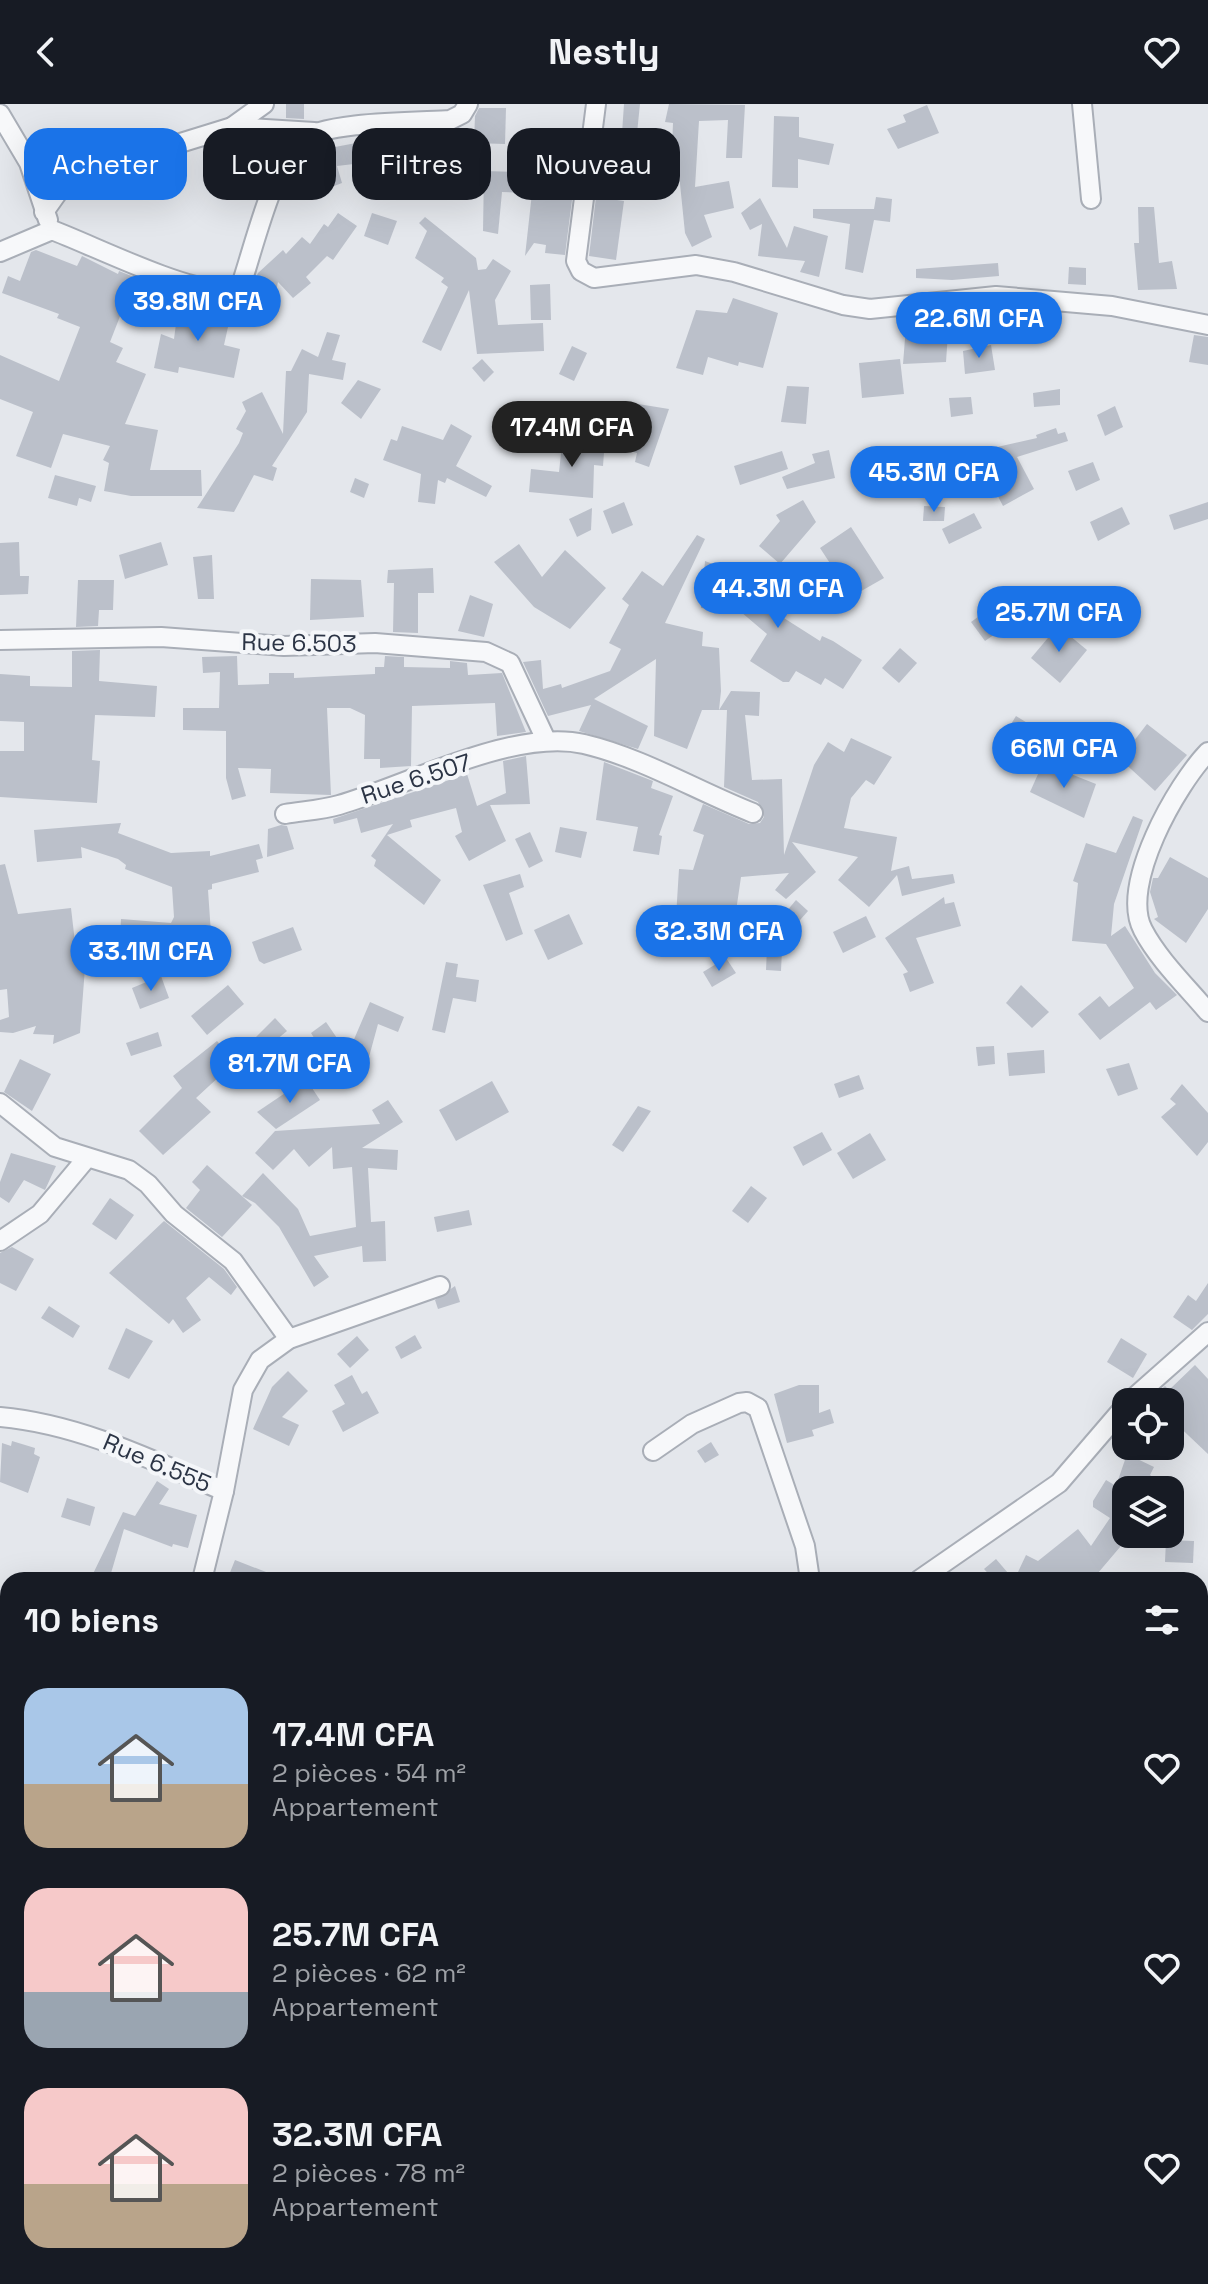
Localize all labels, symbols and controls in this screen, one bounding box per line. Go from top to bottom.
text: Nestly [548,29,660,75]
icon: back [24,30,68,74]
icon: heart [1140,30,1184,74]
chip: Acheter [24,128,187,200]
chip: Louer [203,128,336,200]
chip: Filtres [352,128,491,200]
chip: Nouveau [507,128,680,200]
pin: 39.8M CFA [106,275,290,343]
text: 39.8M CFA [133,284,263,318]
pin: 22.6M CFA [887,292,1071,360]
text: 22.6M CFA [914,301,1044,335]
pin: 17.4M CFA [480,401,664,469]
text: 17.4M CFA [510,410,634,444]
pin: 45.3M CFA [842,446,1026,514]
text: 45.3M CFA [868,455,1000,489]
pin: 44.3M CFA [686,562,870,630]
text: 44.3M CFA [712,571,844,605]
pin: 25.7M CFA [967,586,1151,654]
text: 25.7M CFA [995,595,1123,629]
street label: Rue 6.503 [241,626,357,659]
pin: 66M CFA [990,722,1138,790]
text: 66M CFA [1010,731,1118,765]
street label: Rue 6.507 [357,746,475,811]
pin: 32.3M CFA [627,905,811,973]
text: 32.3M CFA [654,914,784,948]
pin: 33.1M CFA [59,925,243,993]
text: 33.1M CFA [88,934,214,968]
pin: 81.7M CFA [198,1037,382,1105]
text: 81.7M CFA [228,1046,352,1080]
map controls [1112,1388,1184,1548]
button: locate [1112,1388,1184,1460]
street label: Rue 6.555 [99,1426,216,1499]
button: layers [1112,1476,1184,1548]
icon: filters [1140,1598,1184,1642]
text: 10 biens [24,1599,159,1642]
text: 17.4M CFA [272,1713,434,1756]
icon: home [88,1720,184,1816]
icon: heart [1140,1746,1184,1790]
text: 2 pièces · 54 m² [272,1756,466,1790]
text: Appartement [272,1790,439,1824]
text: 25.7M CFA [272,1913,439,1956]
icon: home [88,1920,184,2016]
icon: heart [1140,1946,1184,1990]
text: 2 pièces · 62 m² [272,1956,466,1990]
text: Appartement [272,1990,439,2024]
text: 32.3M CFA [272,2113,442,2156]
icon: home [88,2120,184,2216]
icon: heart [1140,2146,1184,2190]
text: 2 pièces · 78 m² [272,2156,465,2190]
text: Appartement [272,2190,439,2224]

